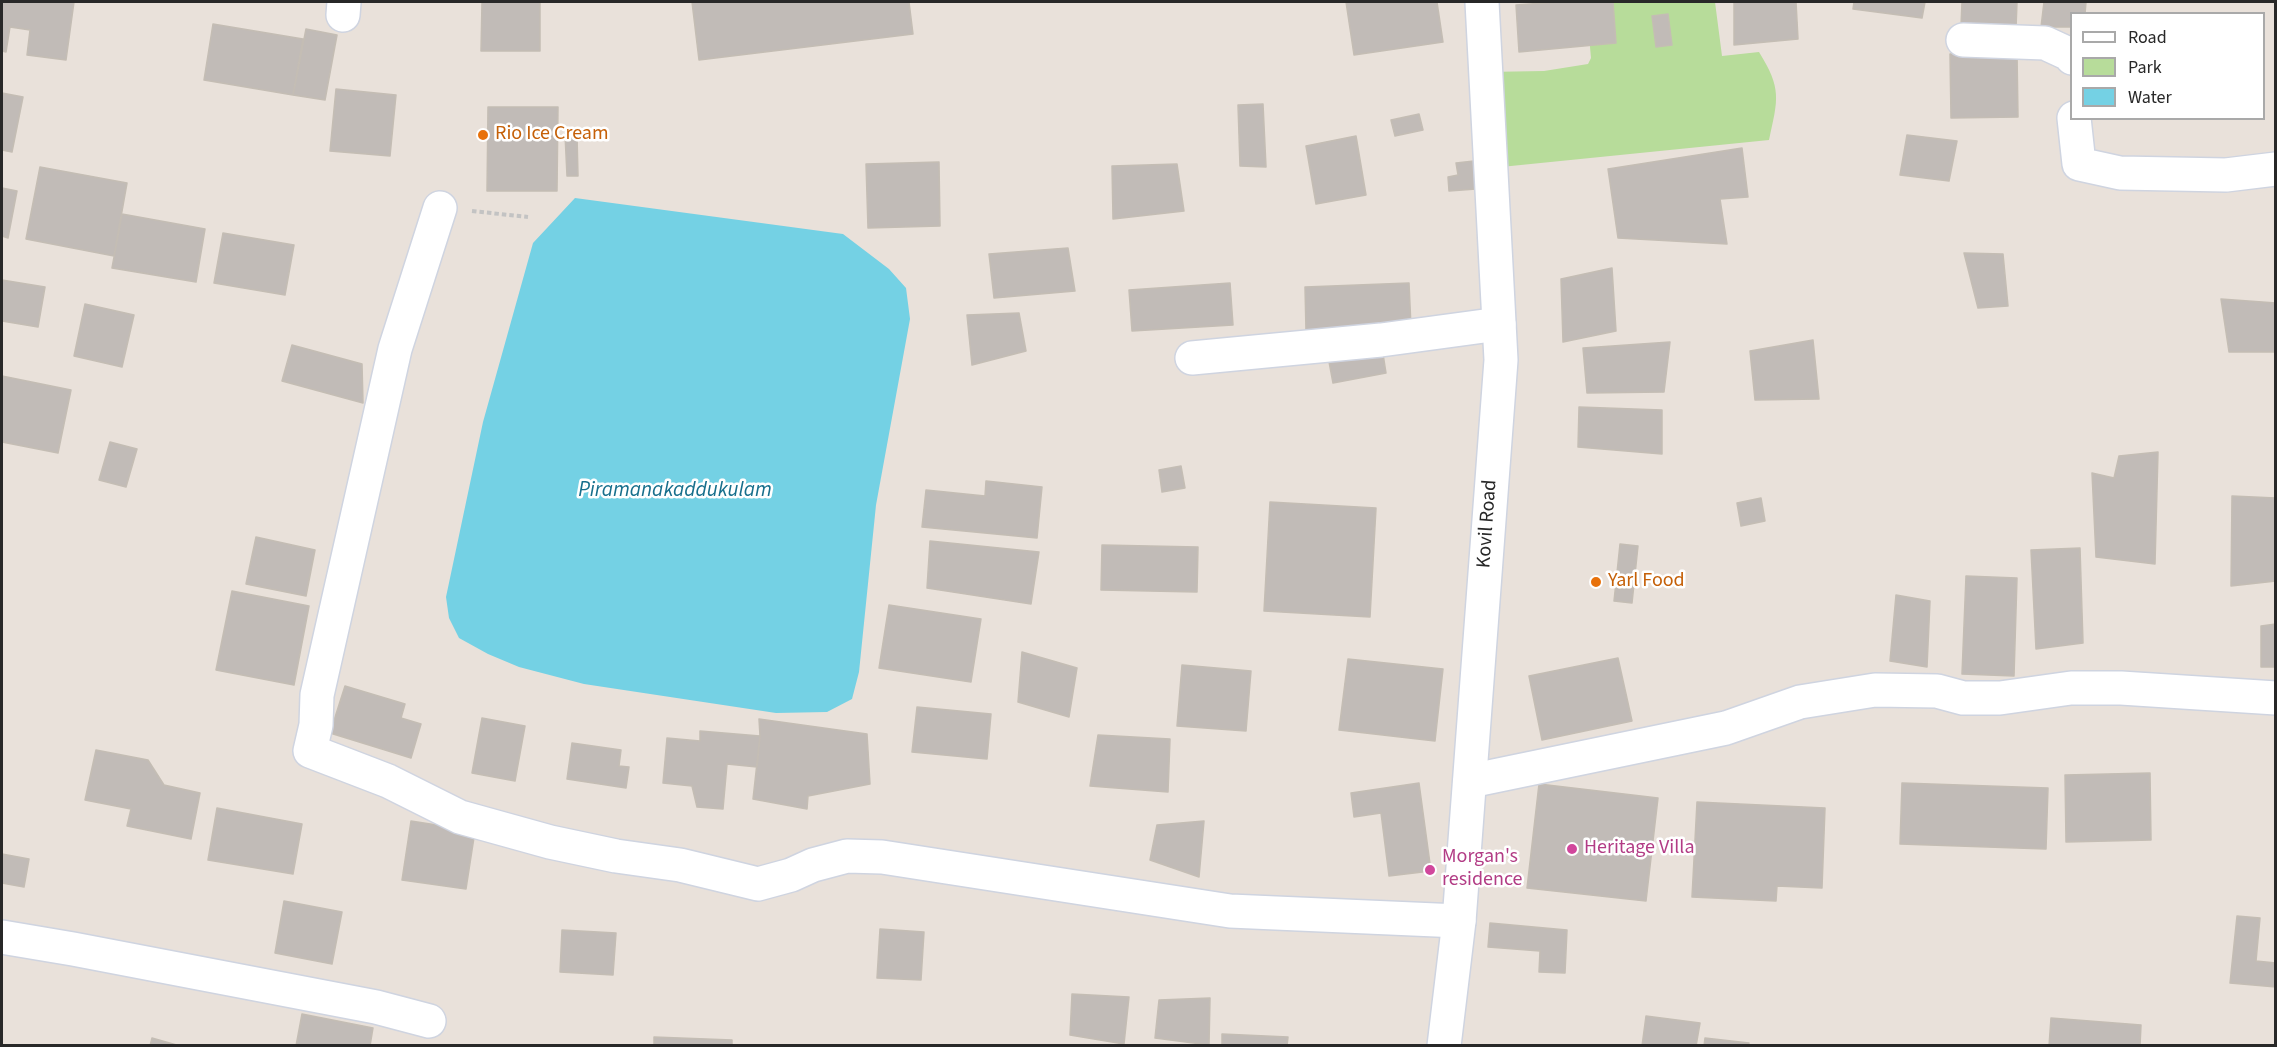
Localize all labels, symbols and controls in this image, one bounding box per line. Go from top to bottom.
legend [2070,12,2265,120]
text: Road [2128,25,2167,50]
text: Park [2128,55,2162,80]
text: Water [2128,85,2172,110]
place label: Rio Ice Cream [495,123,608,147]
marker: Rio Ice Cream [476,128,490,142]
water label: Piramanakaddukulam [578,478,772,504]
street label: Kovil Road [1473,479,1503,569]
place label: Yarl Food [1608,570,1685,594]
marker: Yarl Food [1589,575,1603,589]
place label: Heritage Villa [1584,837,1694,861]
marker: Heritage Villa [1565,842,1579,856]
place label: Morgan's residence [1442,846,1523,893]
marker: Morgan's residence [1423,863,1437,877]

